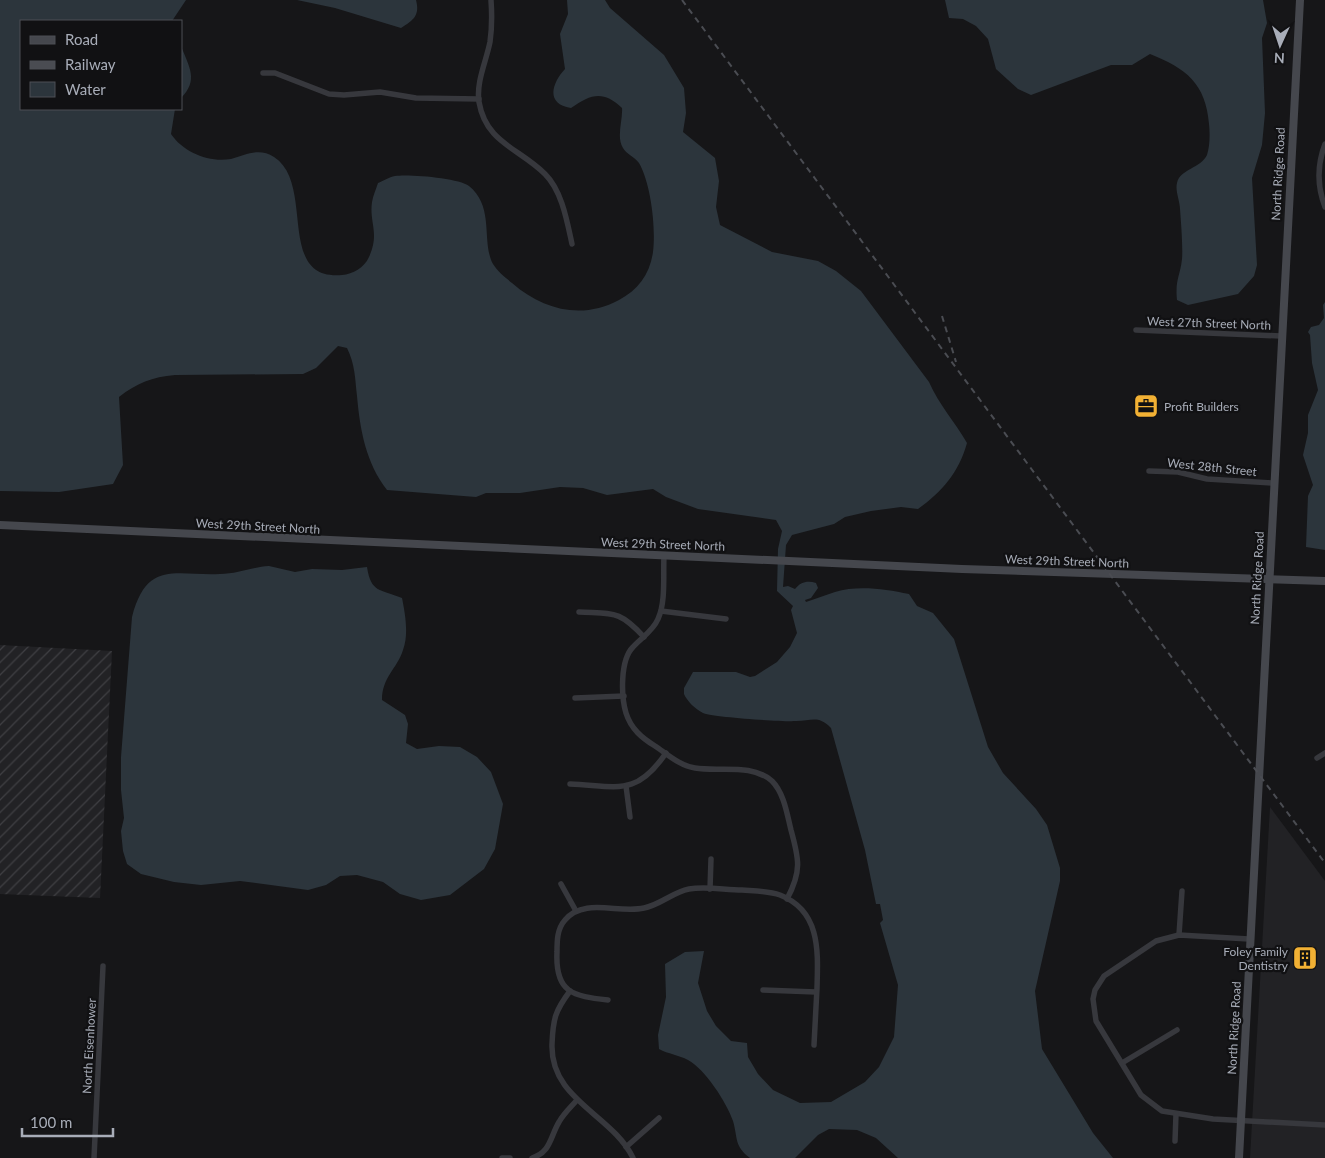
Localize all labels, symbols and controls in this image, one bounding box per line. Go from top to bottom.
legend [20,20,182,110]
north arrow [1255,20,1305,70]
text: Road [65,30,98,48]
text: N [1273,50,1285,67]
text: Railway [65,55,116,73]
text: Water [65,80,106,98]
street label: North Ridge Road [1268,127,1288,221]
street label: West 27th Street North [1147,313,1271,333]
office icon: Profit Builders [1133,393,1159,419]
place label: Profit Builders [1164,399,1239,414]
street label: West 28th Street [1166,455,1258,479]
street label: West 29th Street North [195,515,321,537]
street label: North Ridge Road [1247,531,1267,625]
street label: West 29th Street North [601,534,725,554]
street label: West 29th Street North [1005,551,1129,571]
place label: Foley Family Dentistry [1223,944,1289,973]
building icon: Foley Family Dentistry [1292,945,1318,971]
street label: North Ridge Road [1224,981,1244,1075]
street label: North Eisenhower [79,997,99,1094]
scale bar [22,1106,114,1138]
text: 100 m [30,1113,72,1131]

